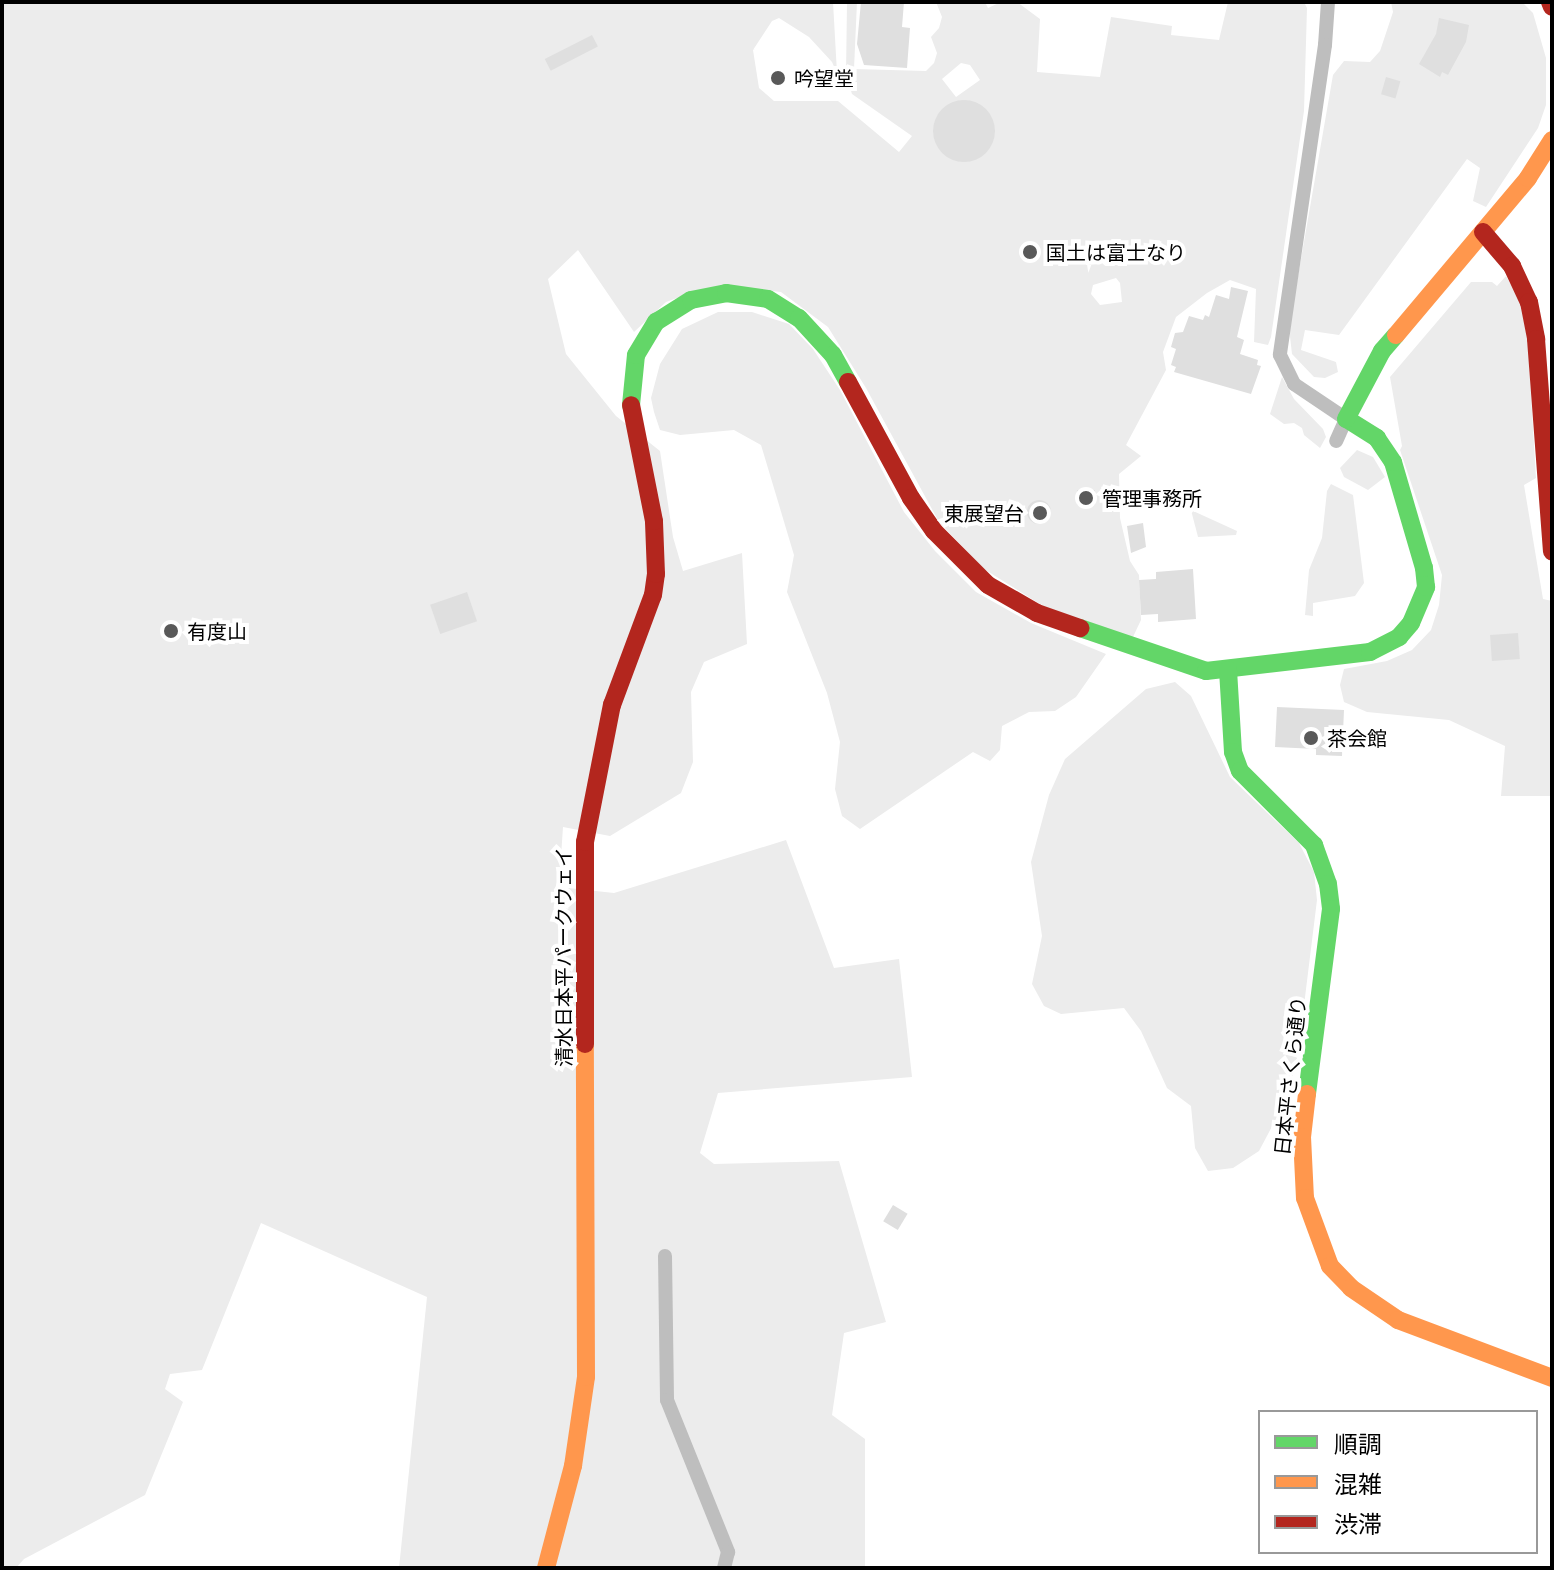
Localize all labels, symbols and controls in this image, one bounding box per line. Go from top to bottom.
place label: 吟望堂 [794,66,854,90]
marker: 吟望堂 [769,69,787,87]
place label: 国土は富士なり [1046,240,1186,264]
marker: 国土は富士なり [1021,243,1039,261]
place label: 管理事務所 [1102,486,1202,510]
marker: 管理事務所 [1077,489,1095,507]
place label: 東展望台 [944,501,1024,525]
marker: 東展望台 [1031,504,1049,522]
place label: 有度山 [187,619,247,643]
marker: 有度山 [162,622,180,640]
place label: 茶会館 [1327,726,1387,750]
marker: 茶会館 [1302,729,1320,747]
street label: 清水日本平パークウェイ [551,847,575,1067]
street label: 日本平さくら通り [1270,995,1310,1157]
legend [1258,1410,1538,1554]
text: 順調 [1334,1431,1382,1458]
text: 混雑 [1334,1471,1382,1498]
text: 渋滞 [1334,1511,1382,1538]

